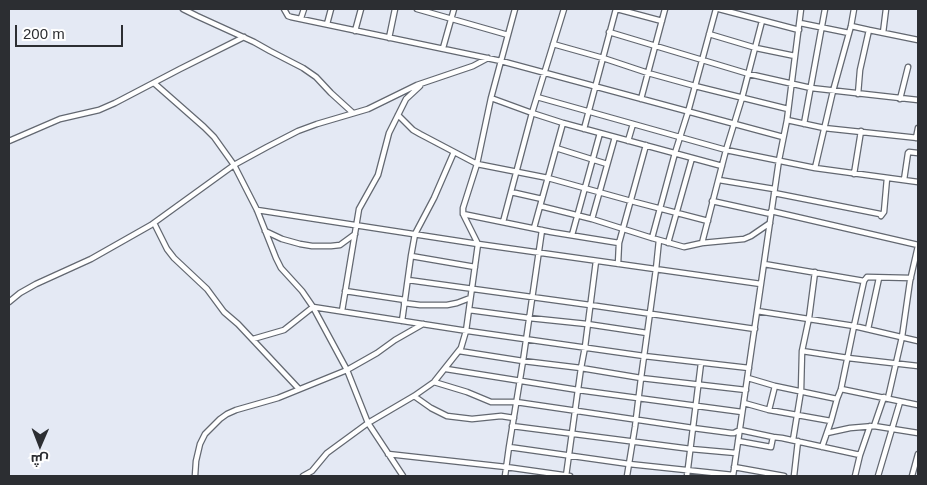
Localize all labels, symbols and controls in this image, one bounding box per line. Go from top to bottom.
scale bar [18,15,125,47]
text: 200 m [23,25,65,42]
north arrow [15,420,65,470]
text: ش [31,452,49,468]

